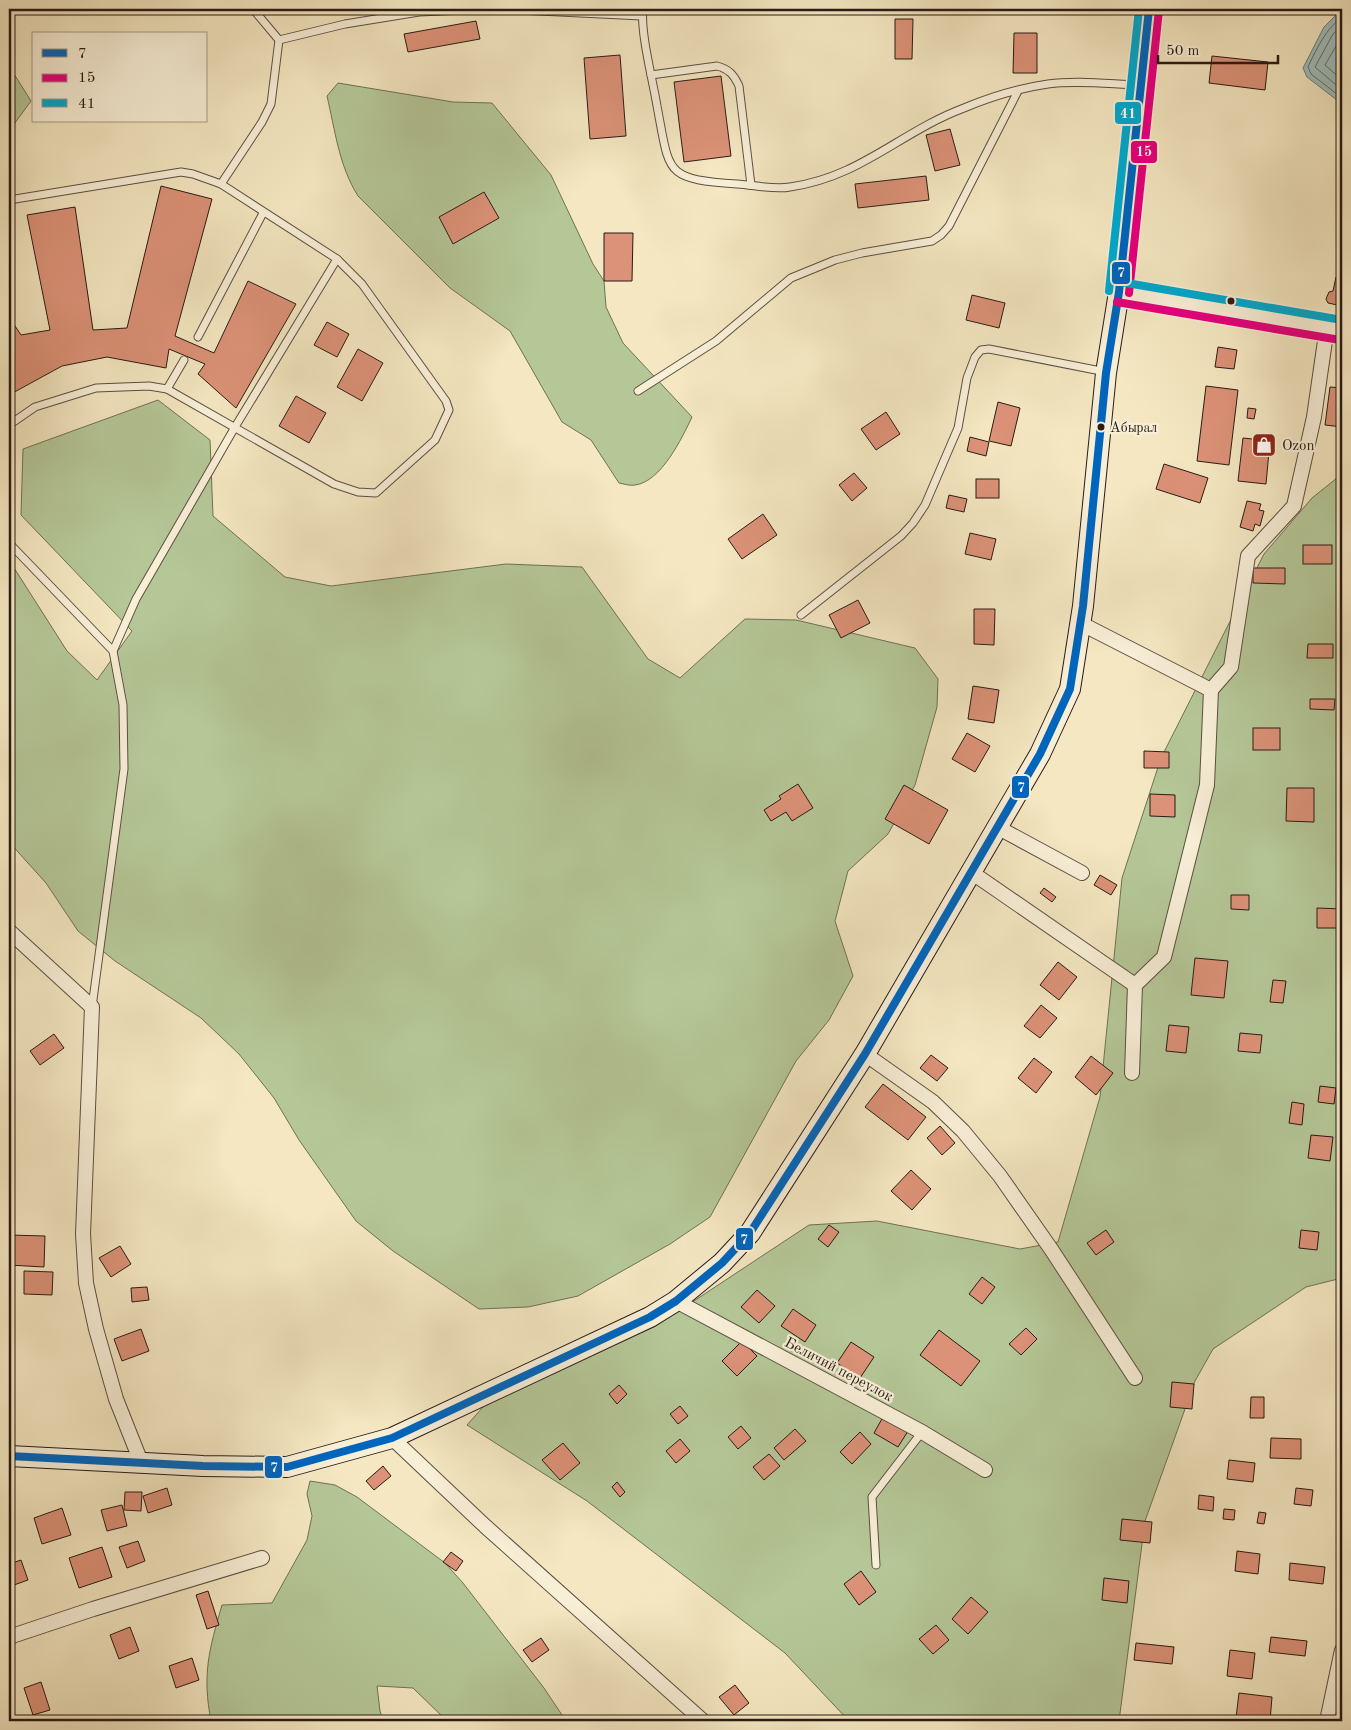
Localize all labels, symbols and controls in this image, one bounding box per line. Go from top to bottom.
legend [32,32,208,122]
scale bar [1158,32,1278,64]
text: 50 m [1166,44,1200,59]
text: 7 [78,47,87,62]
text: 15 [78,71,95,86]
text: 41 [78,97,95,112]
line badge: 41 [1114,101,1142,125]
text: 41 [1120,107,1136,121]
line badge: 15 [1130,140,1158,164]
text: 15 [1136,145,1152,159]
line badge: 7 [1111,261,1131,285]
text: 7 [1117,266,1125,280]
unlabelled marker [1226,296,1236,306]
place label: Абырал [1110,421,1157,435]
marker: Абырал [1096,422,1106,432]
shop icon: Ozon [1251,432,1277,458]
place label: Ozon [1282,439,1315,454]
line badge: 7 [1011,775,1030,799]
text: 7 [1017,781,1025,795]
line badge: 7 [735,1227,754,1251]
text: 7 [740,1233,748,1247]
street label: Беличий переулок [782,1335,895,1405]
line badge: 7 [264,1455,283,1479]
text: 7 [270,1461,278,1475]

